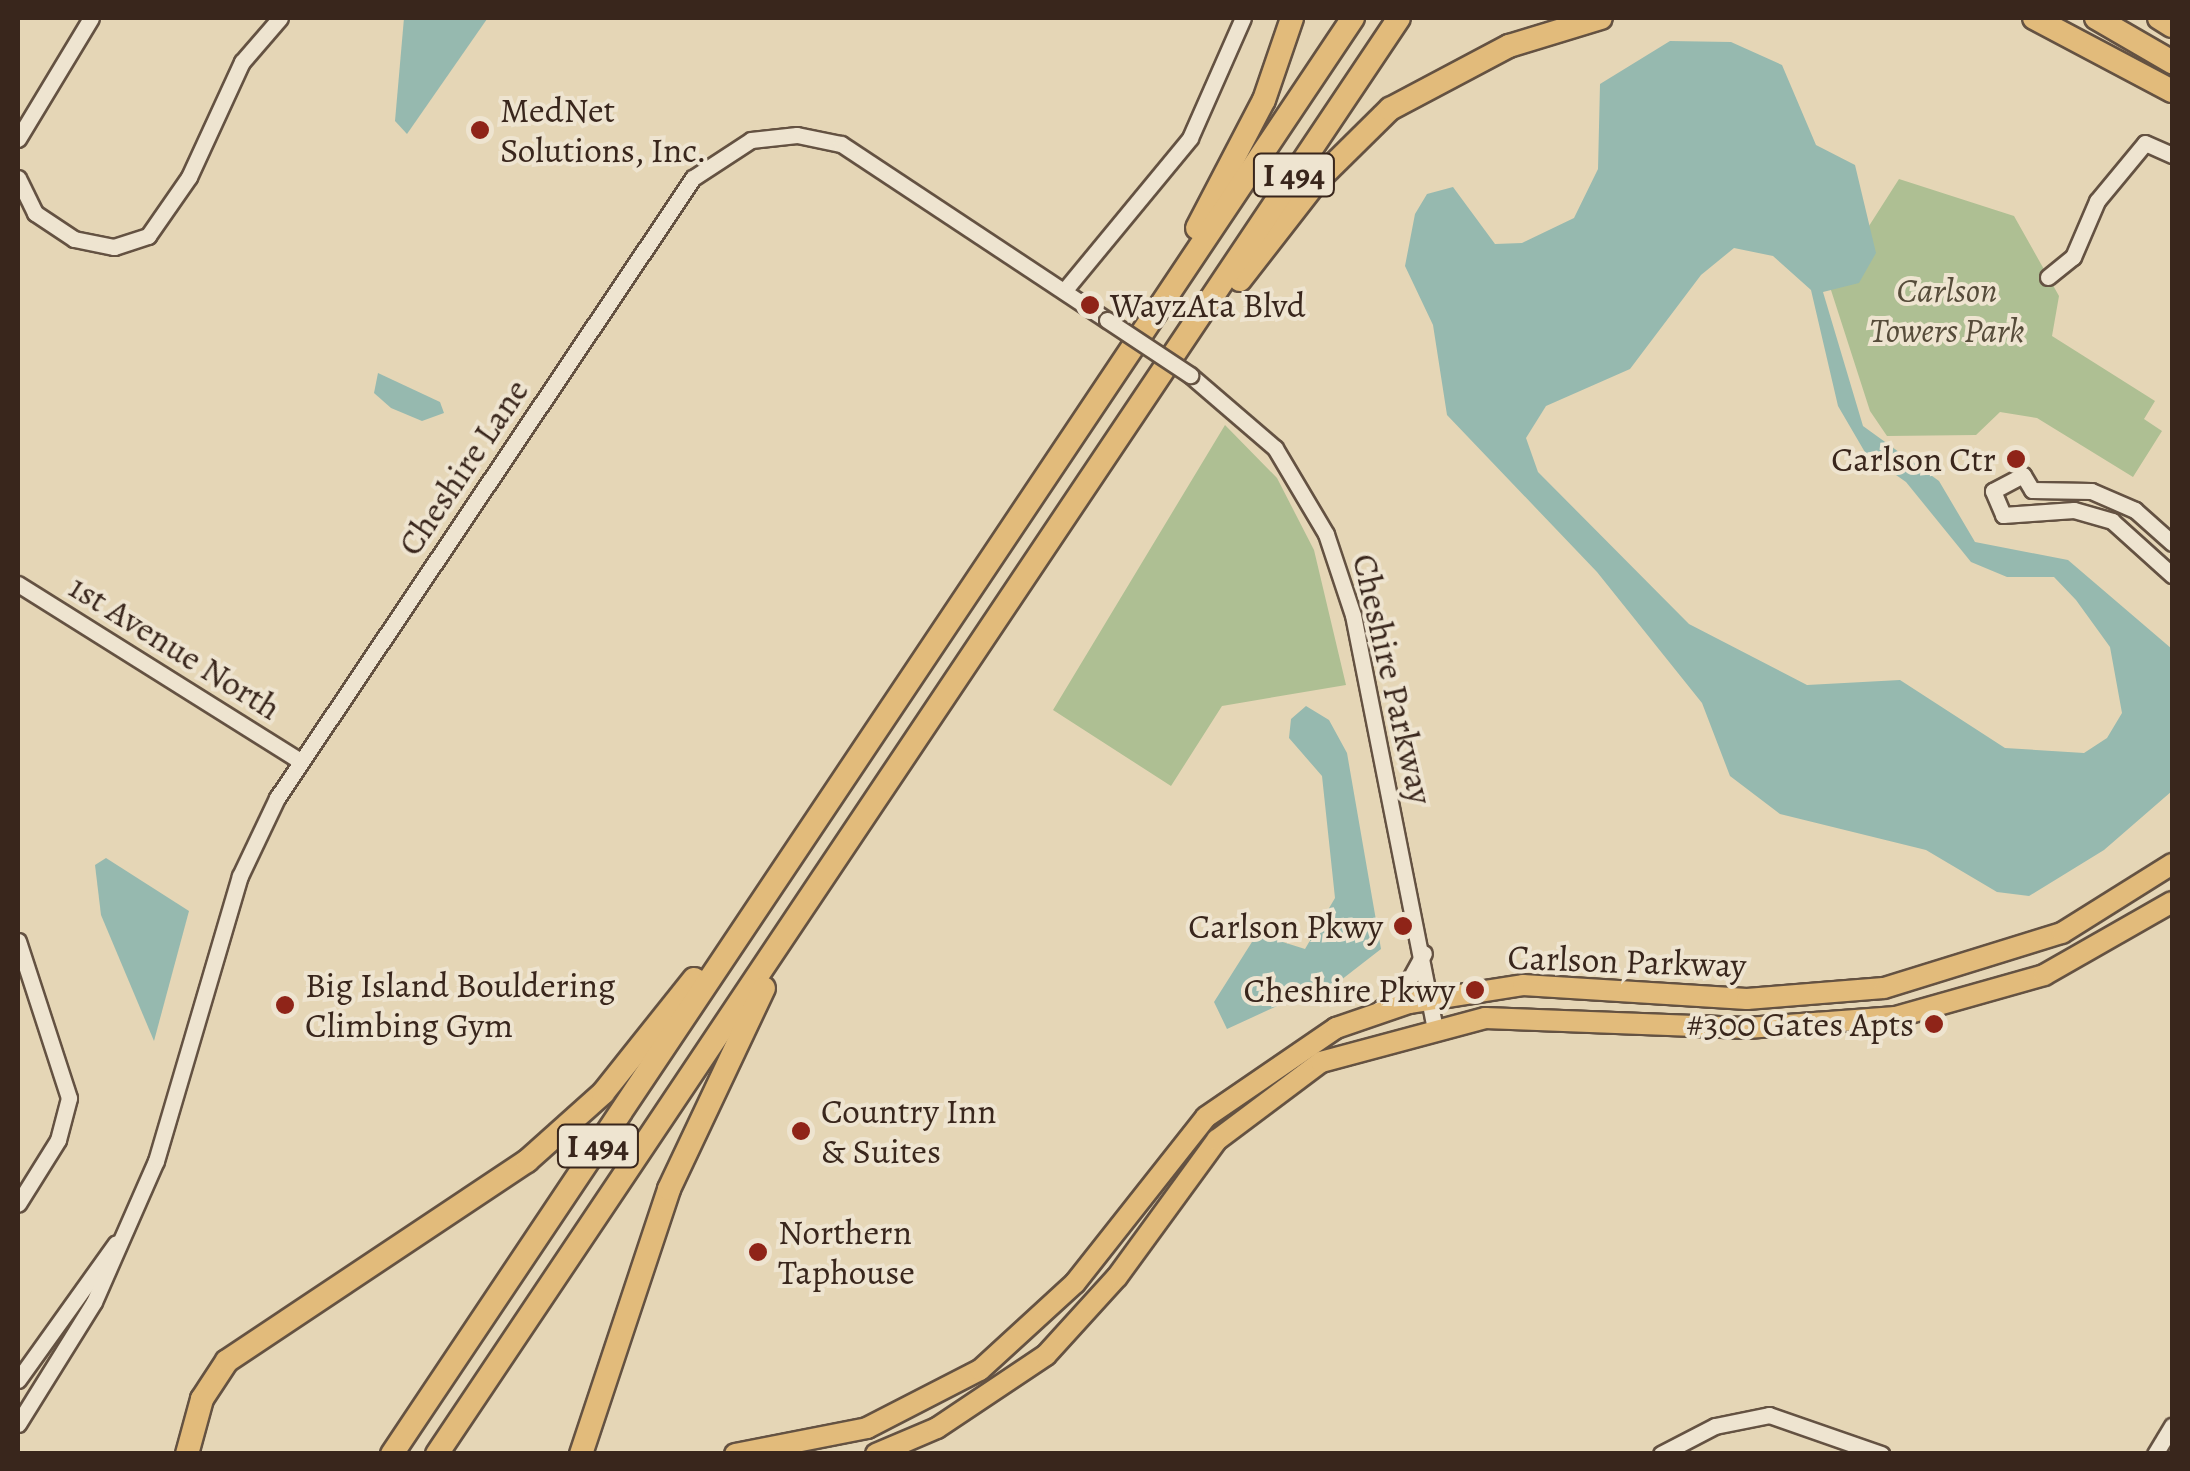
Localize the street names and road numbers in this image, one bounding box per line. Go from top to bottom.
road number: I 494 [1252,148,1336,202]
street label: Cheshire Lane [389,371,537,563]
street label: Cheshire Parkway [1344,550,1442,808]
street label: 1st Avenue North [62,565,288,729]
street label: Carlson Parkway [1507,936,1747,986]
road number: I 494 [556,1119,640,1173]

